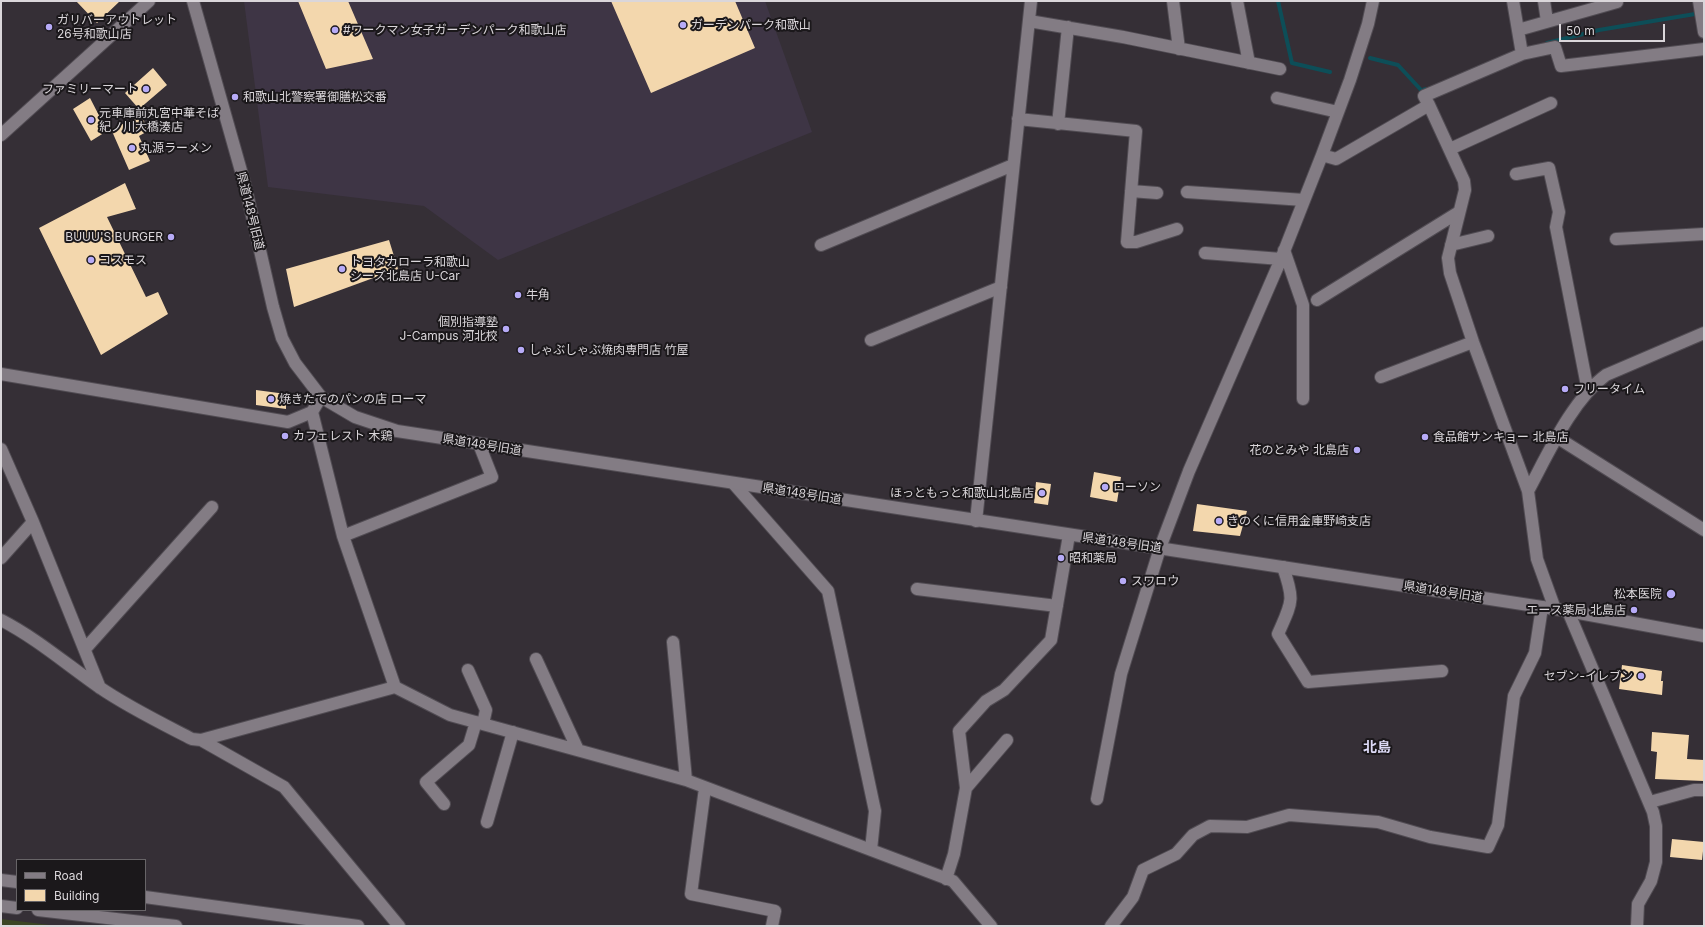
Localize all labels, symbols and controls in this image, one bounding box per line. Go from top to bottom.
place label: ガリバーアウトレット 26号和歌山店 [57,13,177,41]
scale bar [1561,16,1667,42]
place label: ガーデンパーク和歌山 [691,18,811,32]
marker: ガーデンパーク和歌山 [678,20,688,30]
marker: ガリバーアウトレット 26号和歌山店 [44,22,54,32]
place label: #ワークマン女子ガーデンパーク和歌山店 [343,23,567,37]
text: 50 m [1566,23,1595,38]
marker: #ワークマン女子ガーデンパーク和歌山店 [330,25,340,35]
place label: ファミリーマート [42,82,138,96]
marker: ファミリーマート [141,84,151,94]
place label: 和歌山北警察署御膳松交番 [243,90,387,104]
marker: 和歌山北警察署御膳松交番 [230,92,240,102]
place label: 元車庫前丸宮中華そば 紀ノ川大橋湊店 [99,106,219,134]
marker: 元車庫前丸宮中華そば 紀ノ川大橋湊店 [86,115,96,125]
place label: 丸源ラーメン [140,141,212,155]
marker: 丸源ラーメン [127,143,137,153]
street label: 県道148号旧道 [233,170,267,252]
place label: BUUU'S BURGER [65,230,163,244]
marker: BUUU'S BURGER [166,232,176,242]
place label: コスモス [99,253,147,267]
marker: コスモス [86,255,96,265]
place label: トヨタカローラ和歌山 シーズ北島店 U-Car [350,255,470,283]
marker: トヨタカローラ和歌山 シーズ北島店 U-Car [337,264,347,274]
place label: 牛角 [526,288,550,302]
marker: 牛角 [513,290,523,300]
place label: 個別指導塾 J-Campus 河北校 [399,315,498,343]
marker: 個別指導塾 J-Campus 河北校 [501,324,511,334]
place label: しゃぶしゃぶ焼肉専門店 竹屋 [529,343,688,357]
marker: しゃぶしゃぶ焼肉専門店 竹屋 [516,345,526,355]
place label: フリータイム [1573,382,1645,396]
marker: フリータイム [1560,384,1570,394]
place label: 焼きたてのパンの店 ローマ [279,392,426,406]
marker: 焼きたてのパンの店 ローマ [266,394,276,404]
place label: カフェレスト 木鶏 [293,429,392,443]
place label: 食品館サンキョー 北島店 [1433,430,1568,444]
marker: カフェレスト 木鶏 [280,431,290,441]
street label: 県道148号旧道 [441,432,523,458]
marker: 食品館サンキョー 北島店 [1420,432,1430,442]
place label: 花のとみや 北島店 [1250,443,1349,457]
marker: 花のとみや 北島店 [1352,445,1362,455]
place label: ローソン [1113,480,1161,494]
street label: 県道148号旧道 [761,481,843,507]
marker: ローソン [1100,482,1110,492]
place label: ほっともっと和歌山北島店 [890,486,1034,500]
marker: ほっともっと和歌山北島店 [1037,488,1047,498]
place label: きのくに信用金庫野崎支店 [1227,514,1371,528]
marker: きのくに信用金庫野崎支店 [1214,516,1224,526]
street label: 県道148号旧道 [1081,530,1163,556]
place label: 昭和薬局 [1069,551,1117,565]
marker: 昭和薬局 [1056,553,1066,563]
place label: スワロウ [1131,574,1179,588]
marker: スワロウ [1118,576,1128,586]
street label: 県道148号旧道 [1402,579,1484,605]
place label: 松本医院 [1614,587,1662,601]
marker: 松本医院 [1665,588,1677,600]
place label: エース薬局 北島店 [1527,603,1626,617]
marker: エース薬局 北島店 [1629,605,1639,615]
place label: セブン-イレブン [1543,669,1633,683]
marker: セブン-イレブン [1636,671,1646,681]
district label: 北島 [1363,740,1391,756]
legend [16,859,146,911]
text: Road [54,868,83,883]
text: Building [54,888,99,903]

